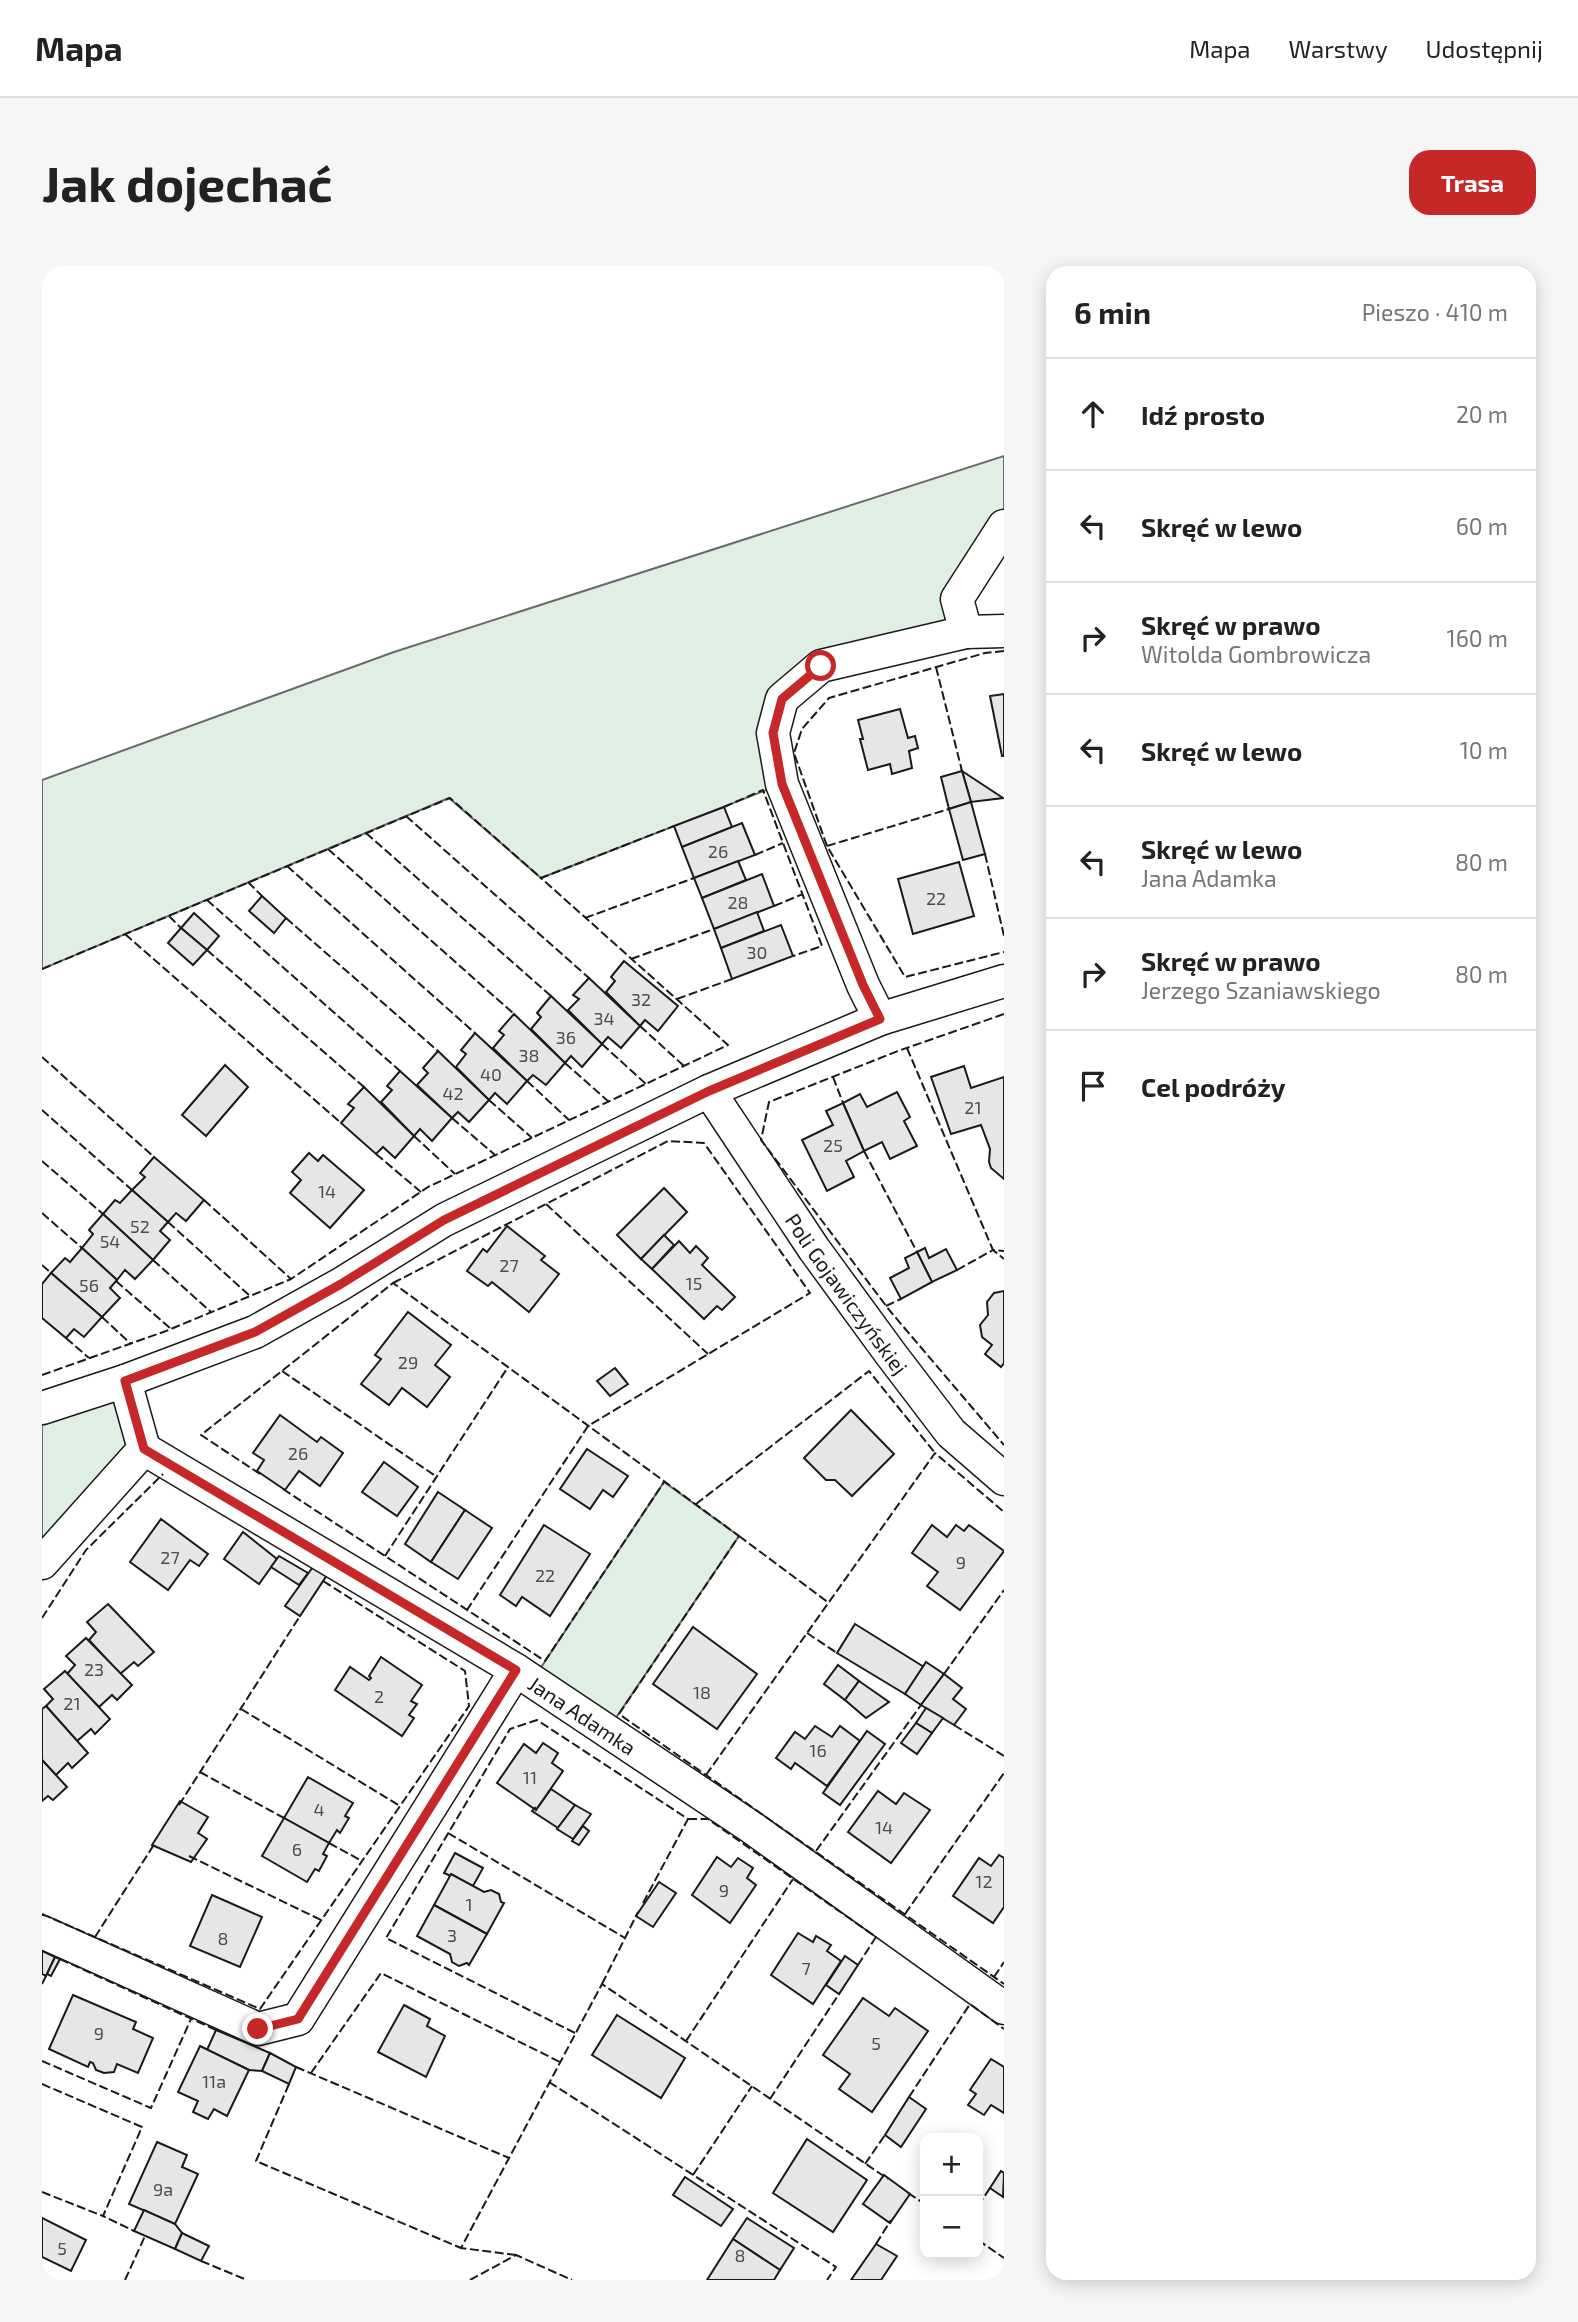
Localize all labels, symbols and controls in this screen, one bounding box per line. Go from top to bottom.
text: Mapa [35,28,123,68]
text: Mapa [1189,34,1251,63]
text: Warstwy [1289,34,1388,63]
text: Udostępnij [1426,34,1543,63]
button: Trasa [1409,150,1536,215]
text: Jak dojechać [42,153,333,212]
text: 6 min [1074,294,1151,330]
text: Pieszo · 410 m [1362,298,1508,326]
icon: ahead [1074,395,1112,433]
text: Idź prosto [1141,399,1265,430]
text: 20 m [1456,400,1508,428]
icon: left [1074,507,1112,545]
text: Skręć w lewo [1141,511,1302,542]
text: 60 m [1456,512,1508,540]
text: Skręć w prawo [1141,609,1321,640]
icon: right [1074,619,1112,657]
text: 160 m [1447,624,1508,652]
text: Witolda Gombrowicza [1141,640,1371,668]
route start [805,650,836,681]
icon: left [1074,731,1112,769]
text: Skręć w lewo [1141,735,1302,766]
text: 10 m [1460,736,1508,764]
text: Skręć w lewo [1141,833,1302,864]
house number: 26 [708,840,728,862]
icon: left [1074,843,1112,881]
text: 80 m [1455,848,1508,876]
text: Jana Adamka [1141,864,1277,892]
house number: 22 [926,887,946,909]
house number: 28 [727,891,749,913]
house number: 30 [747,941,767,963]
text: Skręć w prawo [1141,945,1321,976]
icon: right [1074,955,1112,993]
text: 80 m [1455,960,1508,988]
text: Jerzego Szaniawskiego [1141,976,1381,1004]
house number: 32 [631,988,651,1010]
house number: 34 [593,1007,615,1029]
house number: 36 [556,1026,576,1048]
house number: 38 [519,1044,539,1066]
house number: 40 [480,1063,502,1085]
icon: arrive [1074,1067,1112,1105]
text: Cel podróży [1141,1071,1286,1102]
house number: 42 [442,1082,464,1104]
house number: 21 [964,1096,982,1118]
house number: 25 [823,1134,843,1156]
house number: 14 [318,1180,336,1202]
street label: Poli Gojawiczyńskiej [781,1208,914,1379]
house number: 52 [130,1215,150,1237]
house number: 54 [100,1230,120,1252]
house number: 27 [499,1254,519,1276]
house number: 15 [686,1272,702,1294]
house number: 56 [79,1274,99,1296]
house number: 29 [398,1351,418,1373]
house number: 26 [288,1442,308,1464]
house number: 27 [160,1546,180,1568]
house number: 9 [956,1551,966,1573]
house number: 22 [535,1564,555,1586]
house number: 23 [84,1658,104,1680]
street label: Jana Adamka [524,1670,641,1759]
house number: 18 [693,1681,711,1703]
house number: 2 [374,1685,384,1707]
house number: 21 [63,1692,81,1714]
house number: 16 [809,1739,827,1761]
house number: 11 [523,1766,537,1788]
house number: 4 [313,1798,325,1820]
house number: 14 [875,1816,893,1838]
house number: 6 [292,1838,302,1860]
house number: 12 [975,1870,993,1892]
house number: 9 [719,1879,729,1901]
house number: 1 [465,1893,473,1915]
house number: 3 [447,1924,457,1946]
house number: 8 [218,1927,228,1949]
house number: 7 [801,1957,811,1979]
route end [242,2013,273,2044]
house number: 9 [94,2022,104,2044]
house number: 5 [871,2032,881,2054]
house number: 11a [202,2070,226,2092]
map controls [920,2133,983,2259]
button: + [920,2133,983,2196]
house number: 9a [153,2178,173,2200]
button: − [920,2196,983,2259]
house number: 5 [57,2237,67,2259]
house number: 8 [735,2244,745,2266]

